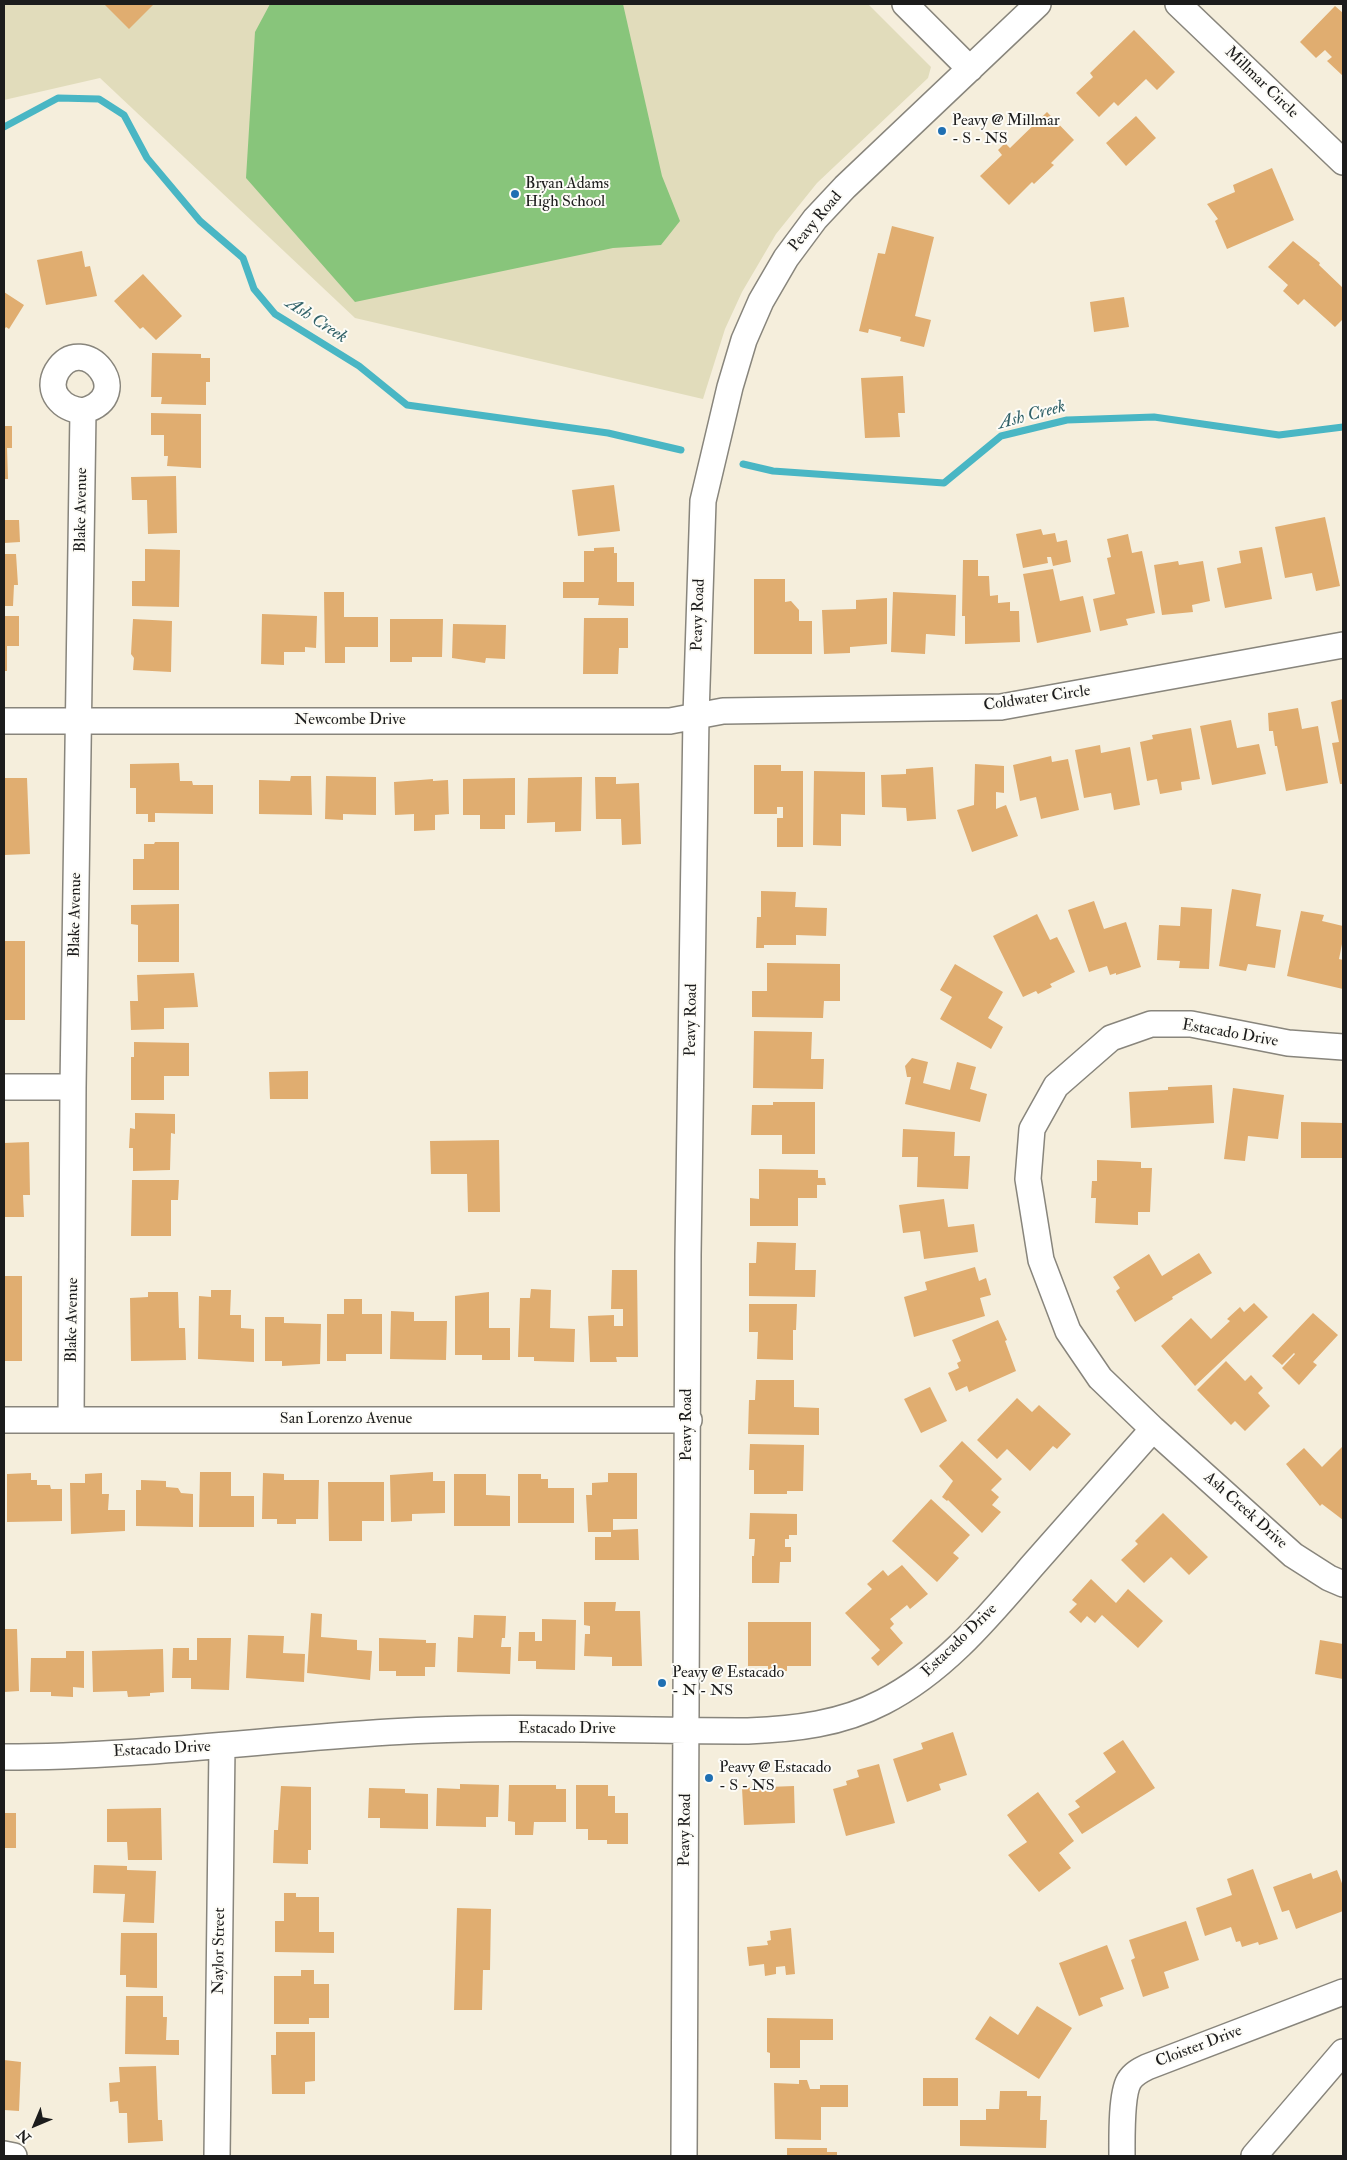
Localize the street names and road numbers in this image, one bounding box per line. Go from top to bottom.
street label: Millmar Circle [1220,43,1302,123]
street label: Peavy Road [785,188,847,256]
street label: Blake Avenue [72,467,92,553]
street label: Peavy Road [688,578,710,652]
street label: Coldwater Circle [982,682,1092,716]
street label: Newcombe Drive [294,711,406,731]
street label: Blake Avenue [66,872,86,958]
street label: Peavy Road [682,983,702,1057]
street label: Estacado Drive [1180,1016,1280,1052]
street label: Blake Avenue [63,1277,83,1363]
street label: Peavy Road [678,1389,698,1461]
street label: San Lorenzo Avenue [280,1410,412,1430]
street label: Ash Creek Drive [1199,1468,1291,1554]
street label: Estacado Drive [918,1600,1002,1682]
street label: Estacado Drive [518,1720,616,1740]
street label: Estacado Drive [113,1738,211,1762]
street label: Peavy Road [676,1793,696,1867]
street label: Naylor Street [210,1907,230,1995]
street label: Cloister Drive [1153,2022,1245,2072]

